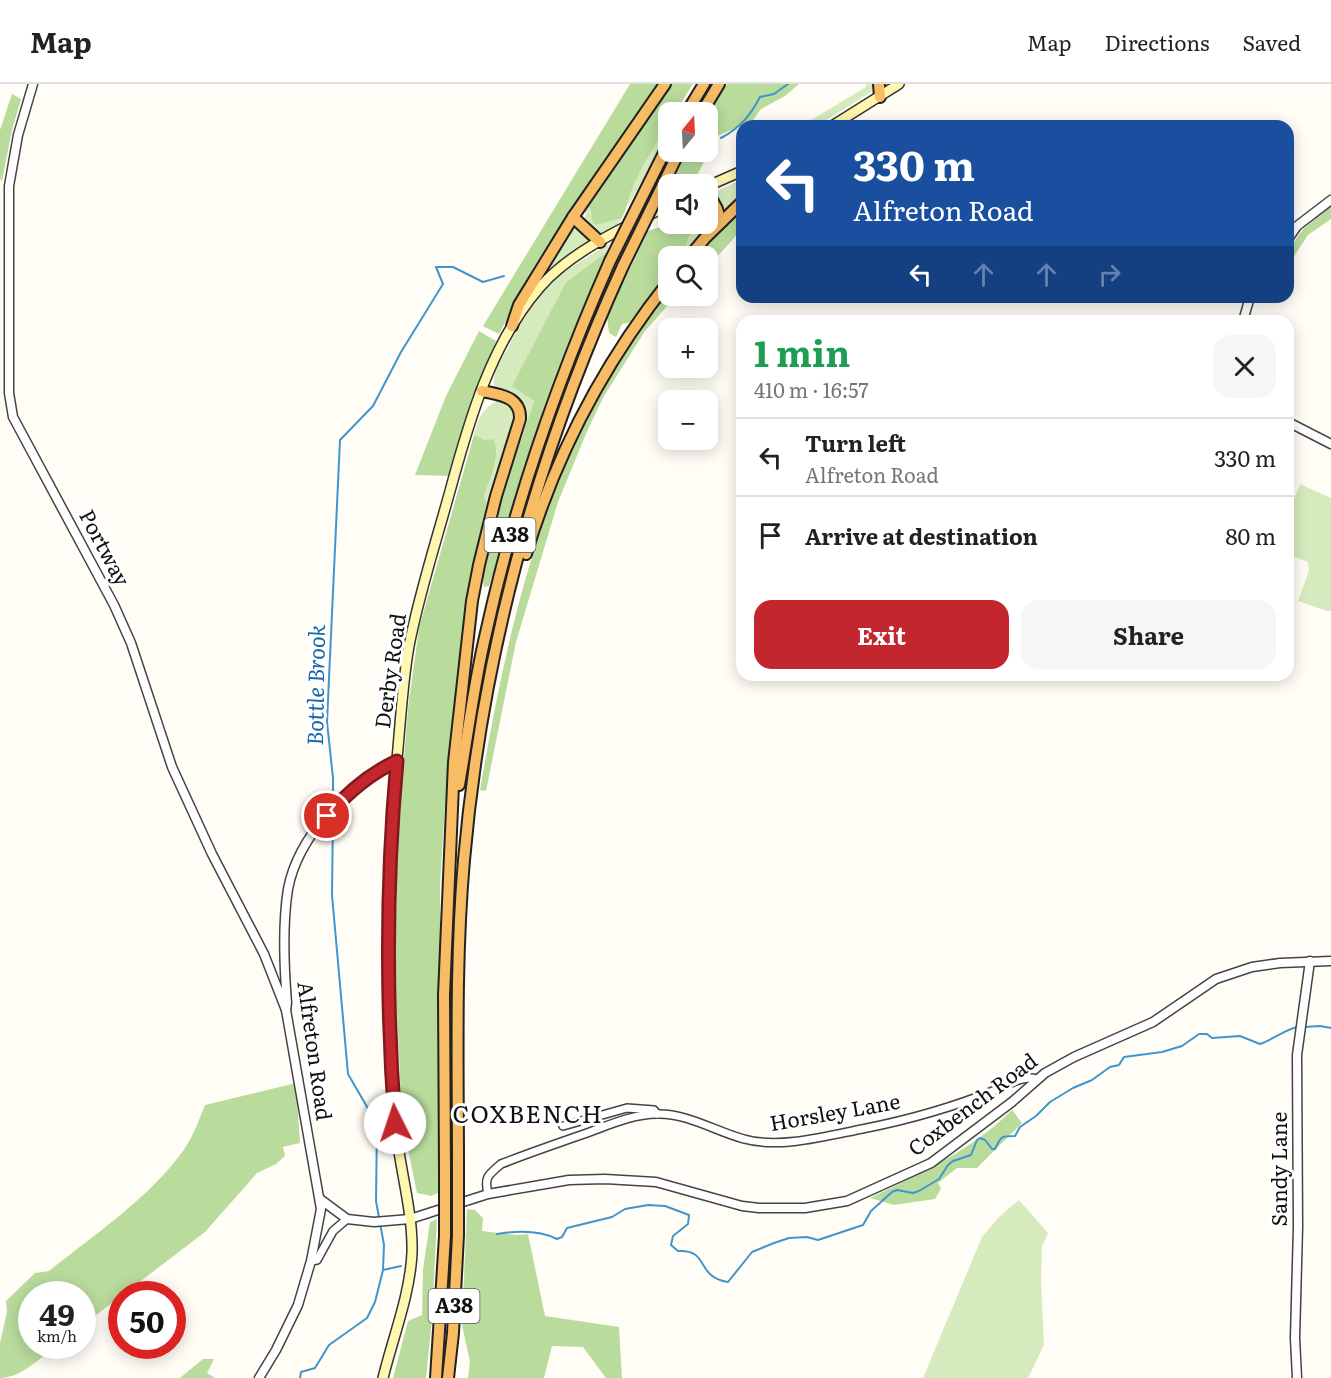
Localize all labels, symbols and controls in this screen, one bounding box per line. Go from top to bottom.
text: Map [30,20,92,62]
text: Map [1027,26,1072,57]
text: Directions [1105,26,1210,57]
text: Saved [1243,26,1301,57]
north arrow [658,102,718,162]
map controls [658,102,718,450]
text: 330 m [853,132,975,194]
icon: left [754,144,832,222]
button: sound [658,174,718,234]
text: Alfreton Road [853,189,1034,229]
button: search [658,246,718,306]
icon: left [904,258,937,291]
icon: ahead [967,258,1000,291]
icon: ahead [1030,258,1063,291]
icon: right [1093,258,1126,291]
button: + [658,318,718,378]
text: 1 min [754,325,850,378]
button: close [1213,335,1276,398]
text: 410 m · 16:57 [754,374,869,404]
button: − [658,390,718,450]
text: Turn left [805,426,906,459]
icon: left [754,441,787,474]
text: 330 m [1214,441,1276,474]
text: Alfreton Road [805,459,939,489]
street label: Portway [73,503,140,591]
road number: A38 [484,518,536,552]
icon: arrive [754,519,787,552]
text: Arrive at destination [805,519,1038,552]
text: 80 m [1225,519,1276,552]
button: Exit [754,600,1009,669]
button: Share [1021,600,1276,669]
street label: Derby Road [365,611,412,730]
water label: Bottle Brook [297,624,332,746]
pin [301,790,352,841]
icon: arrive [310,799,343,832]
street label: Alfreton Road [291,979,342,1122]
street label: Coxbench Road [900,1044,1043,1162]
street label: Horsley Lane [767,1084,902,1137]
position arrow [363,1091,427,1155]
district label: COXBENCH [453,1095,603,1130]
street label: Sandy Lane [1262,1111,1293,1226]
speed limit sign: 50 [108,1281,186,1359]
road number: A38 [428,1289,480,1323]
text: 49 [39,1291,75,1335]
text: km/h [37,1324,77,1347]

